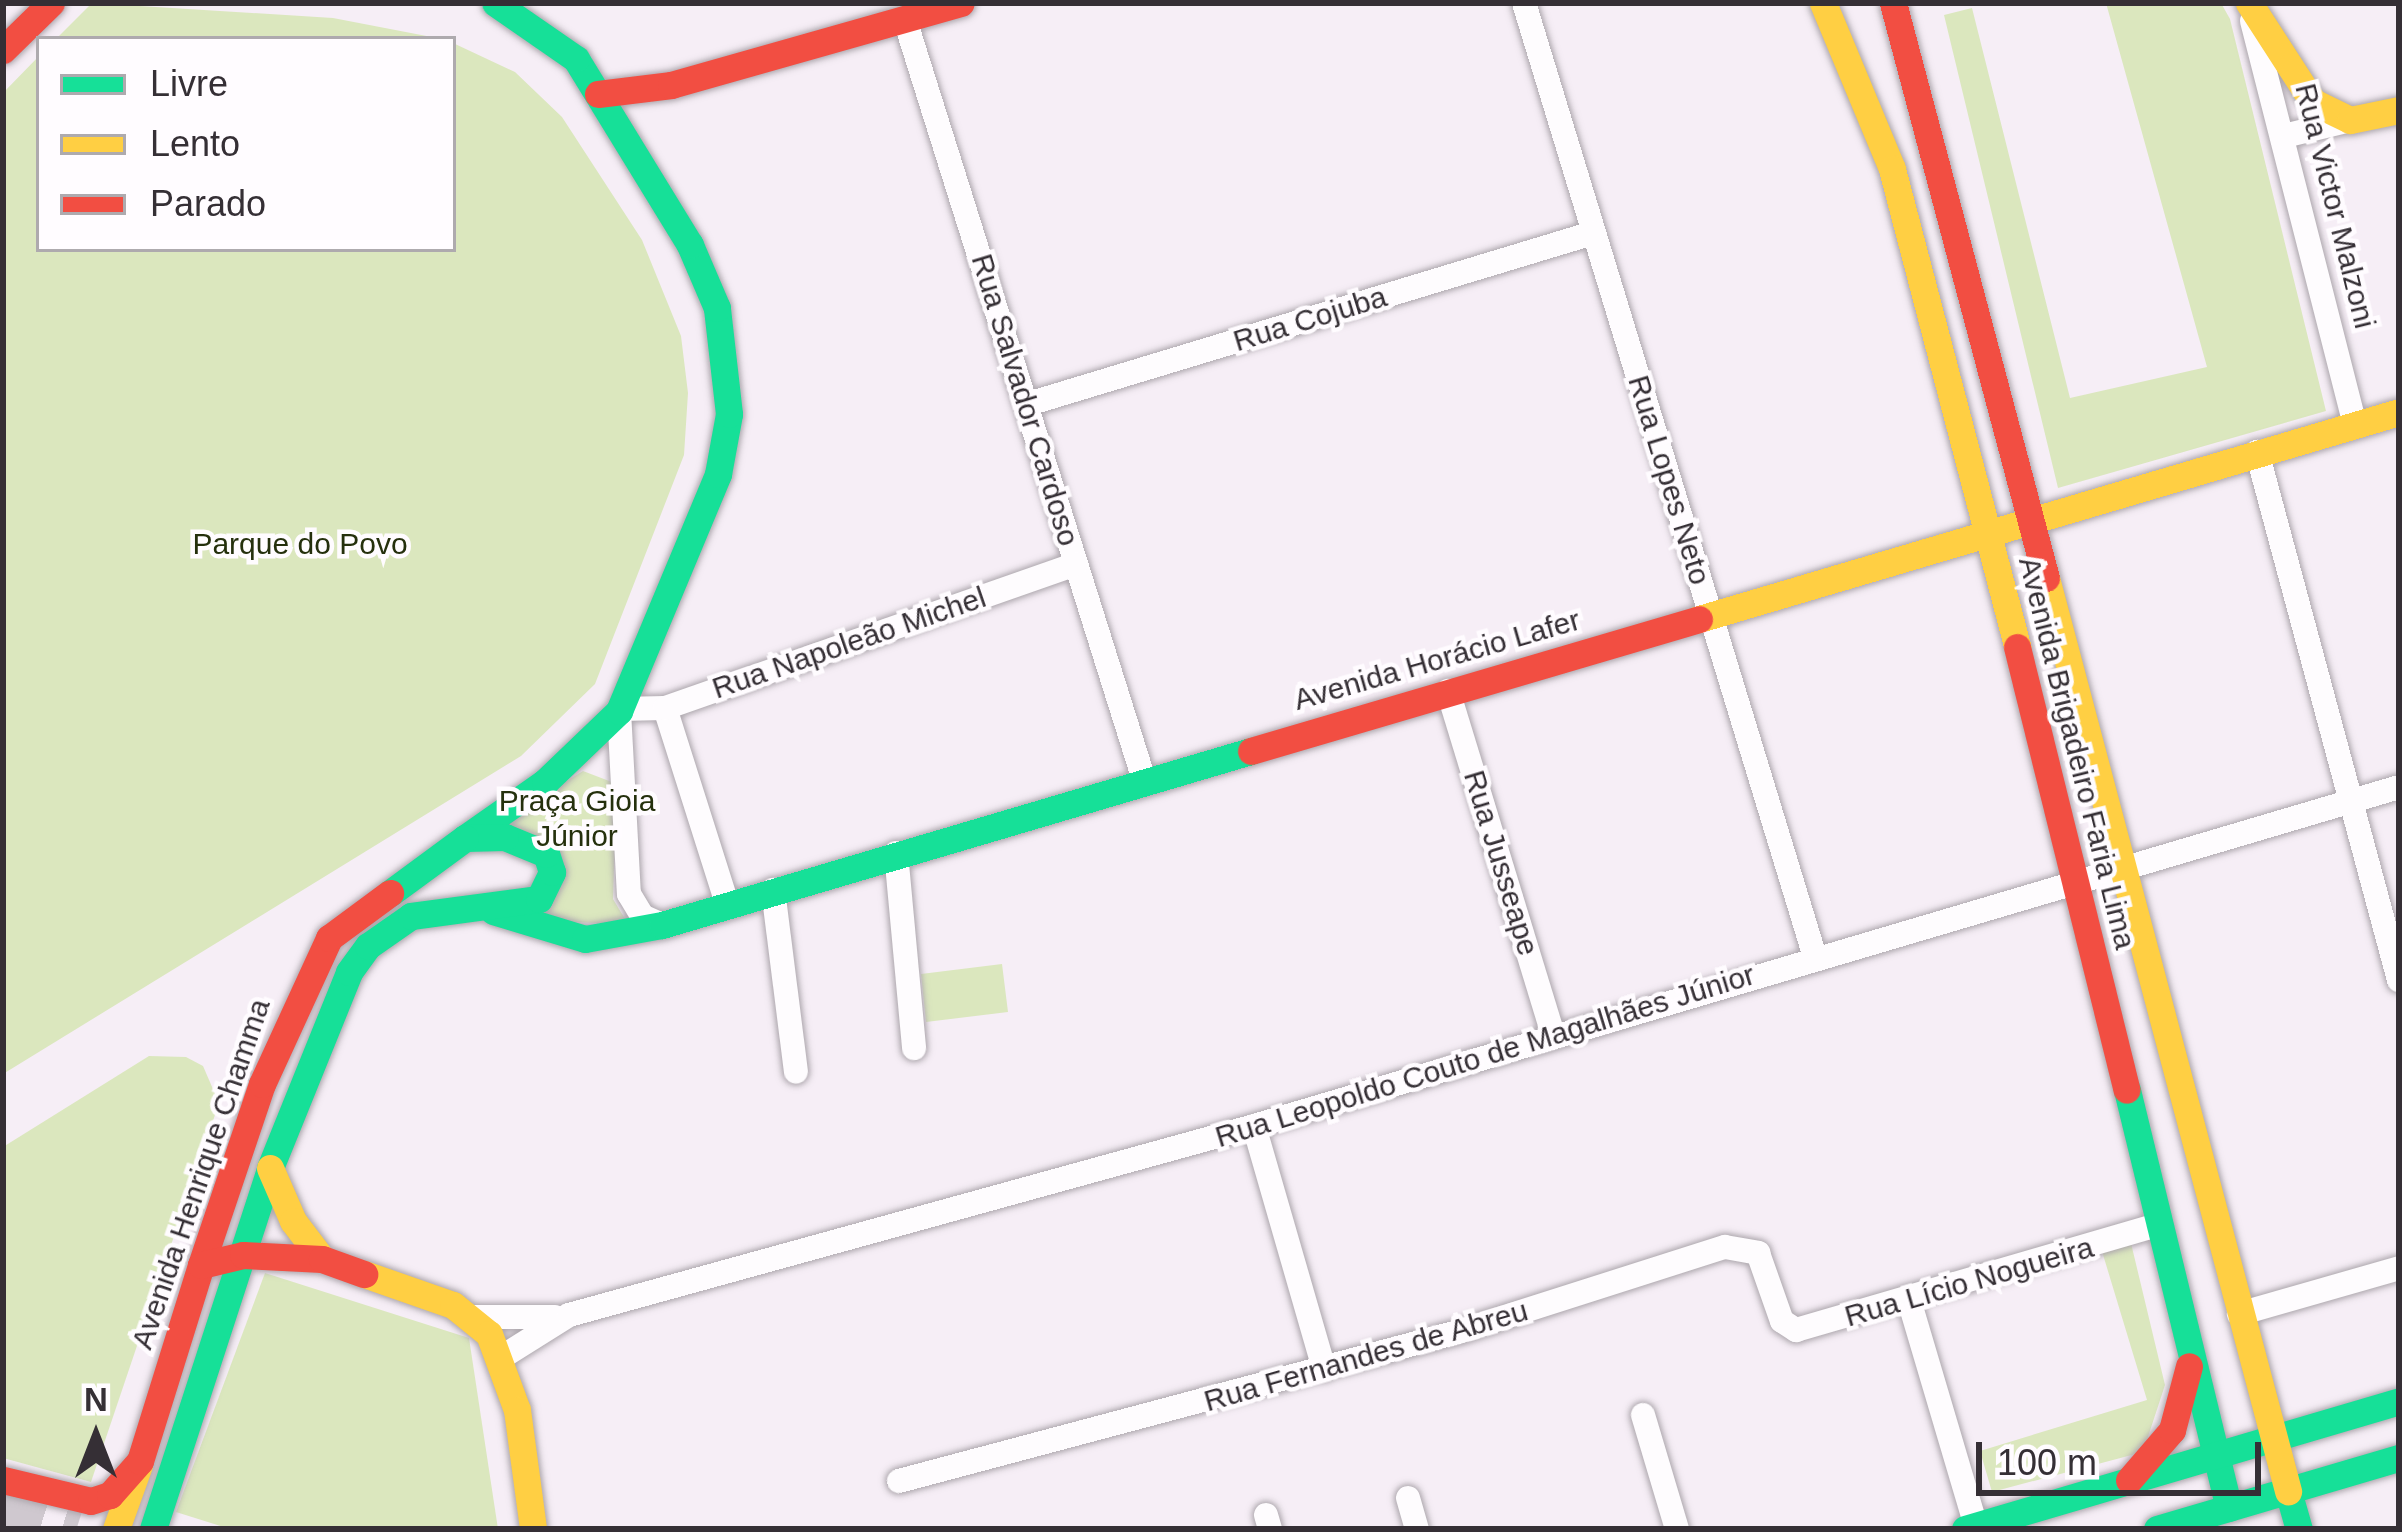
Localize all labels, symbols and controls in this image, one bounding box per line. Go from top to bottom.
legend [36,36,456,252]
text: Livre [150,63,228,104]
street label: Rua Victor Malzoni [2287,80,2383,332]
text: Lento [150,123,240,164]
text: Parado [150,183,266,224]
street label: Rua Salvador Cardoso [963,250,1087,550]
street label: Rua Cojuba [1229,279,1391,359]
street label: Rua Lopes Neto [1620,371,1718,589]
park label: Parque do Povo [192,526,408,562]
street label: Avenida Brigadeiro Faria Lima [2011,553,2143,953]
street label: Rua Napoleão Michel [708,579,990,707]
street label: Avenida Horácio Lafer [1290,602,1584,718]
street label: Rua Jusseape [1456,766,1546,960]
park label: Praça Gioia Júnior [499,783,655,854]
street label: Rua Leopoldo Couto de Magalhães Júnior [1211,957,1759,1155]
street label: Avenida Henrique Chamma [124,994,278,1354]
street label: Rua Lício Nogueira [1841,1229,2097,1335]
street label: Rua Fernandes de Abreu [1199,1292,1533,1420]
north arrow [36,1376,156,1496]
text: N [84,1381,108,1418]
scale bar [1982,1418,2267,1492]
text: 100 m [1997,1442,2097,1483]

